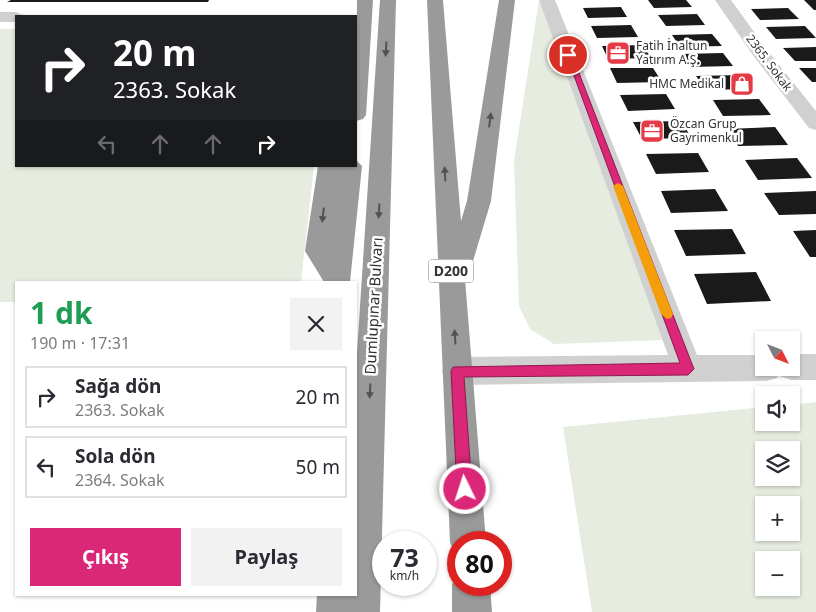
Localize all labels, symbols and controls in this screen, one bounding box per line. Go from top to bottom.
text: 20 m [113,29,196,76]
street label: 2365. Sokak [742,31,797,95]
pin [547,34,589,76]
icon: right [30,35,95,100]
place label: Fatih İnaltun Yatırım A.Ş. [636,37,707,68]
office icon: Fatih İnaltun Yatırım A.Ş. [605,40,631,66]
one-way arrow [382,41,390,57]
icon: arrive [554,41,582,69]
shop icon: HMC Medikal [729,71,755,97]
text: 2363. Sokak [113,74,236,104]
place label: HMC Medikal [649,75,724,92]
one-way arrow [486,112,494,128]
place label: Özcan Grup Gayrimenkul [670,115,742,146]
office icon: Özcan Grup Gayrimenkul [639,118,665,144]
icon: left [93,130,121,158]
icon: ahead [146,130,174,158]
icon: ahead [199,130,227,158]
icon: right [252,130,280,158]
one-way arrow [441,166,449,182]
one-way arrow [374,203,382,219]
one-way arrow [319,207,327,223]
street label: Dumlupınar Bulvarı [359,237,387,375]
road number: D200 [428,260,474,282]
text: 1 dk [30,292,93,333]
button: close [290,298,342,350]
one-way arrow [451,328,459,344]
north arrow [755,331,800,376]
map controls [755,331,800,596]
text: 190 m · 17:31 [30,332,130,354]
text: Sağa dön [75,373,161,399]
icon: right [32,383,60,411]
one-way arrow [366,383,374,399]
text: 20 m [296,384,340,410]
button: sound [755,386,800,431]
text: 2363. Sokak [75,399,165,421]
button: layers [755,441,800,486]
text: Sola dön [75,443,156,469]
icon: left [32,453,60,481]
text: 50 m [296,454,340,480]
position arrow [438,462,490,514]
text: 2364. Sokak [75,469,165,491]
button: + [755,496,800,541]
button: Çıkış [30,528,181,586]
button: Paylaş [191,528,342,586]
speed limit sign: 80 [447,531,512,596]
text: 73 [390,540,419,574]
button: − [755,551,800,596]
text: km/h [390,567,419,584]

